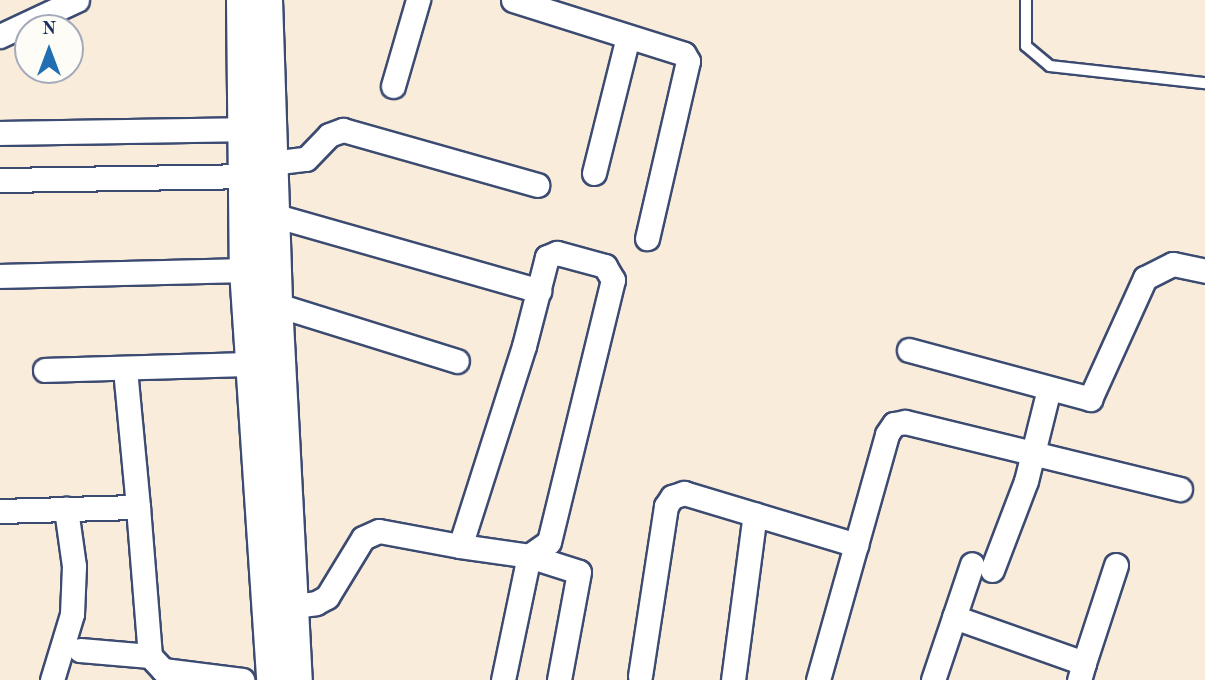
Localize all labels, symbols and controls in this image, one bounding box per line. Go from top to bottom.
north arrow [14,14,84,84]
text: N [42,20,56,39]

